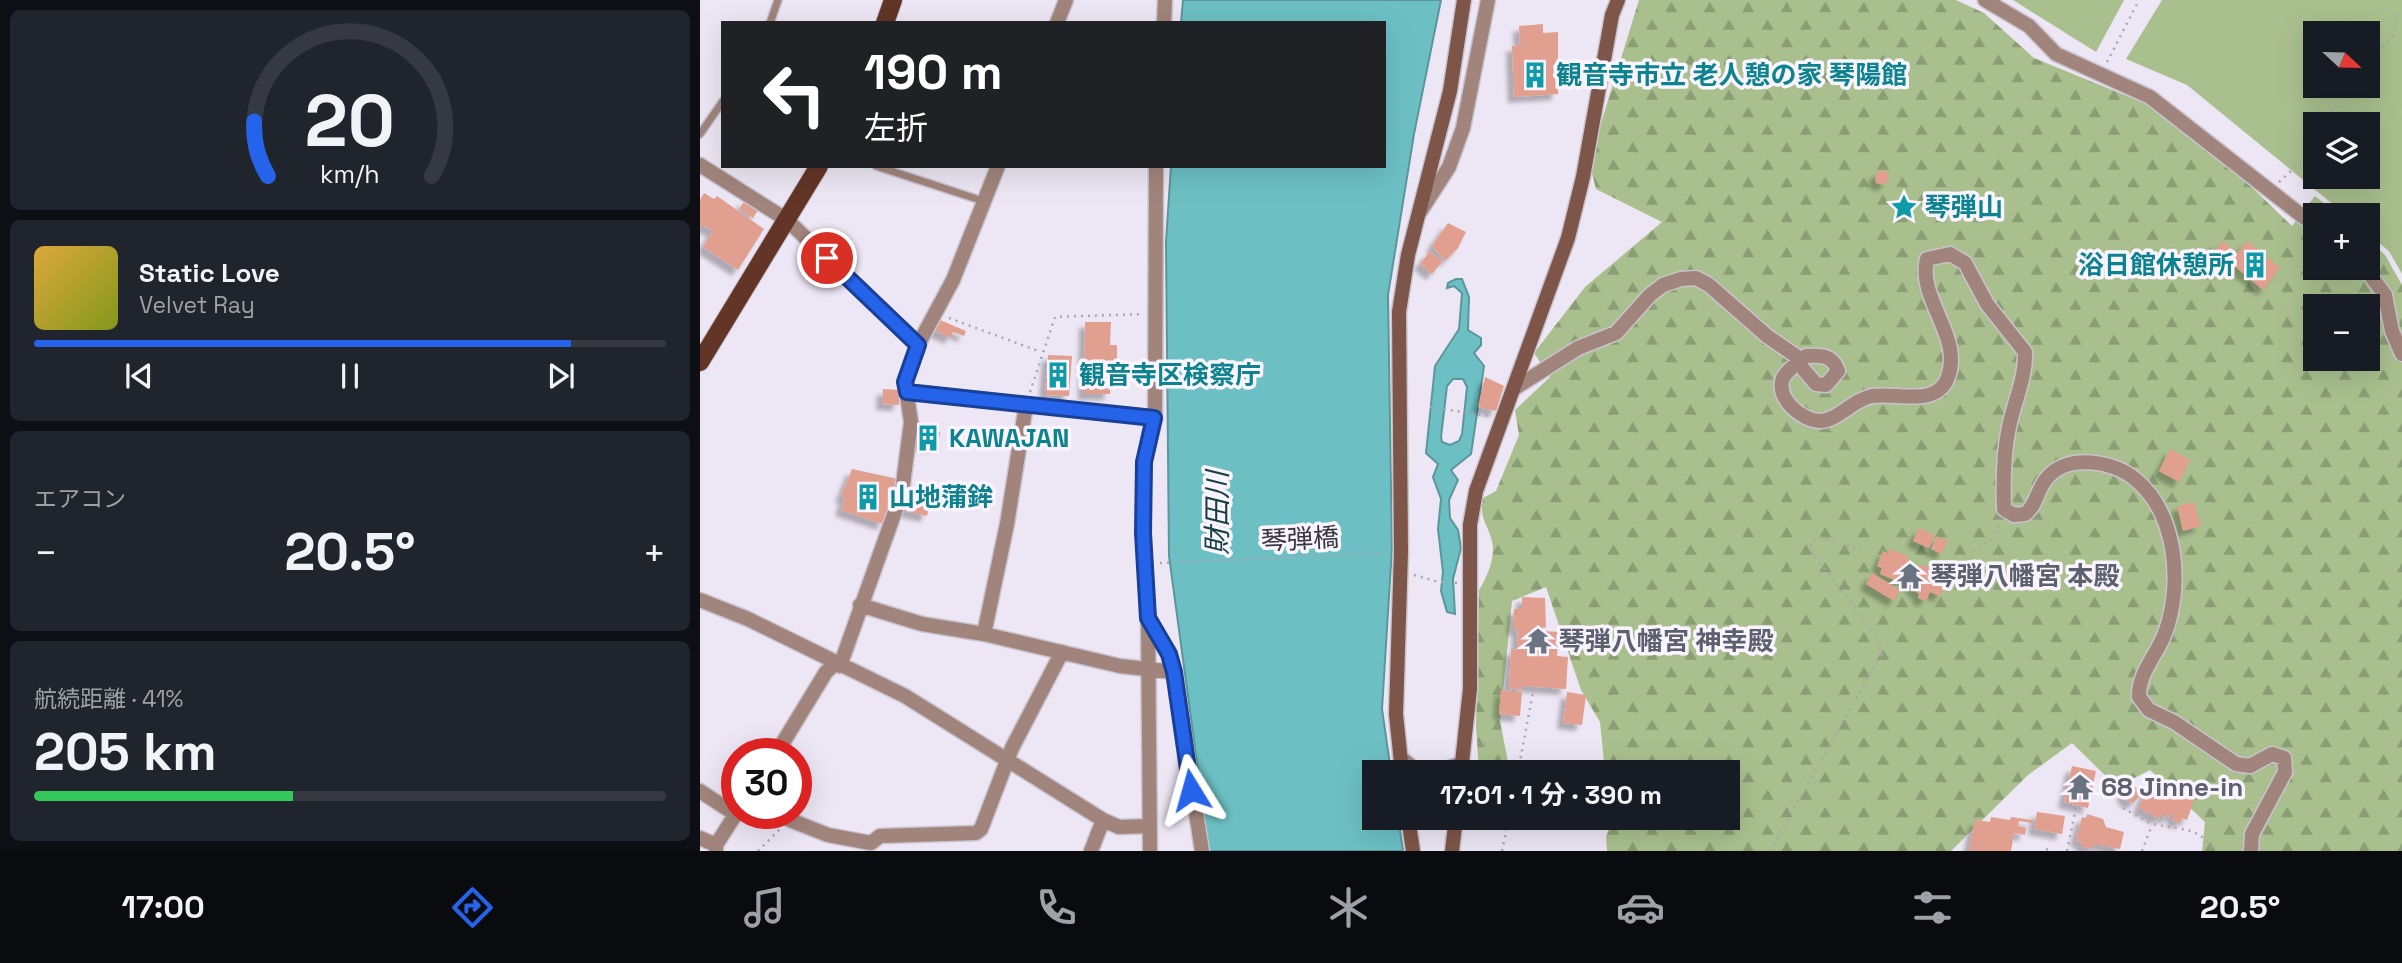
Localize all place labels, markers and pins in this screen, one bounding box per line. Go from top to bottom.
place label: 観音寺市立 老人憩の家 琴陽館 [1556,58,1907,92]
building icon: 観音寺市立 老人憩の家 琴陽館 [1520,60,1550,90]
place label: 琴弾山 [1925,190,2003,224]
place icon: 琴弾山 [1889,192,1919,222]
pin [797,228,857,288]
place label: 浴日館休憩所 [2078,248,2234,282]
building icon: 浴日館休憩所 [2240,250,2270,280]
place label: 観音寺区検察庁 [1079,358,1261,392]
building icon: 観音寺区検察庁 [1043,360,1073,390]
place label: KAWAJAN [949,421,1069,455]
building icon: KAWAJAN [913,423,943,453]
place label: 山地蒲鉾 [889,480,993,514]
building icon: 山地蒲鉾 [853,482,883,512]
place label: 琴弾八幡宮 本殿 [1931,559,2120,593]
temple icon: 琴弾八幡宮 本殿 [1895,561,1925,591]
place label: 琴弾八幡宮 神幸殿 [1559,624,1774,658]
temple icon: 琴弾八幡宮 神幸殿 [1523,626,1553,656]
place label: 68 Jinne-in [2101,770,2243,804]
temple icon: 68 Jinne-in [2065,772,2095,802]

